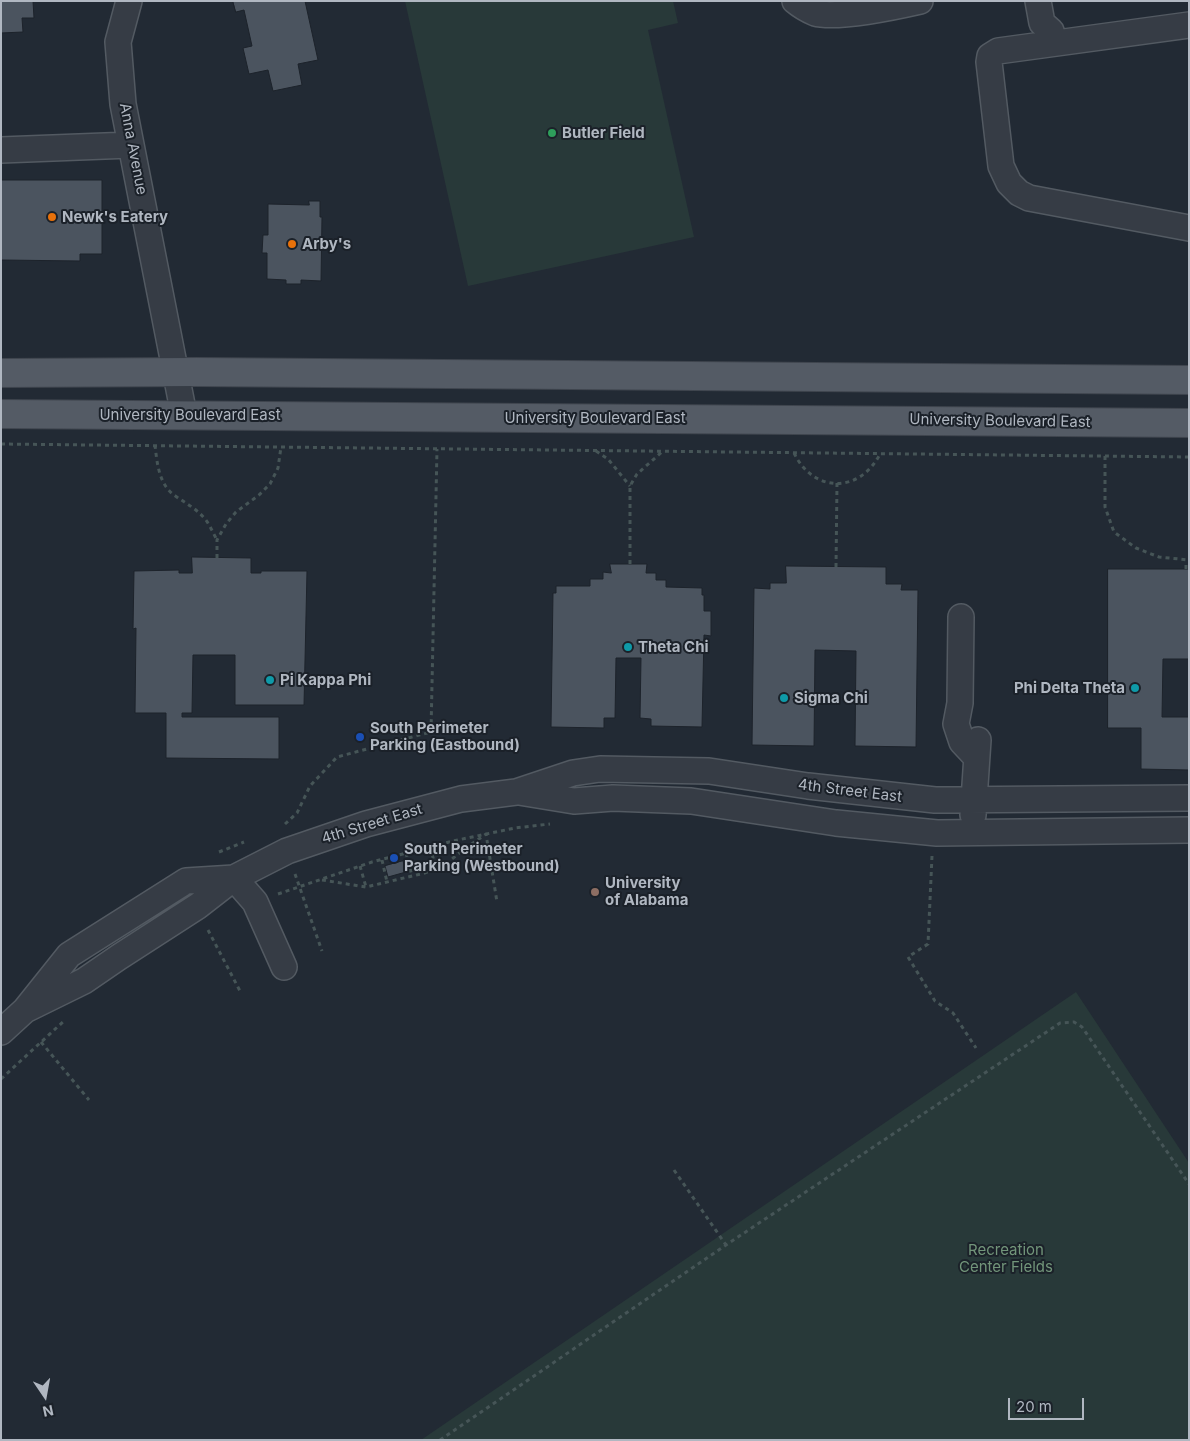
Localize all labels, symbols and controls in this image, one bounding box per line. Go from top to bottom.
street label: Anna Avenue [115,101,151,197]
place label: Butler Field [562,124,645,142]
marker: Butler Field [546,127,558,139]
place label: Newk's Eatery [62,208,168,226]
marker: Newk's Eatery [46,211,58,223]
place label: Arby's [302,235,351,253]
marker: Arby's [286,238,298,250]
street label: University Boulevard East [99,406,281,424]
street label: University Boulevard East [504,409,686,427]
street label: University Boulevard East [909,410,1091,432]
place label: Theta Chi [638,638,709,656]
marker: Theta Chi [622,641,634,653]
place label: Pi Kappa Phi [280,671,371,689]
marker: Pi Kappa Phi [264,674,276,686]
place label: Phi Delta Theta [1014,679,1125,697]
marker: Phi Delta Theta [1129,682,1141,694]
place label: Sigma Chi [794,689,868,707]
marker: Sigma Chi [778,692,790,704]
place label: South Perimeter Parking (Eastbound) [370,719,520,754]
marker: South Perimeter Parking (Eastbound) [354,731,366,743]
street label: 4th Street East [797,776,903,806]
street label: 4th Street East [319,800,425,848]
place label: South Perimeter Parking (Westbound) [404,840,560,875]
marker: South Perimeter Parking (Westbound) [388,852,400,864]
place label: University of Alabama [605,874,688,909]
marker: University of Alabama [589,886,601,898]
park label: Recreation Center Fields [959,1241,1053,1276]
north arrow [20,1371,70,1421]
scale bar [1010,1388,1086,1420]
text: 20 m [1016,1397,1052,1416]
text: N [41,1402,55,1421]

